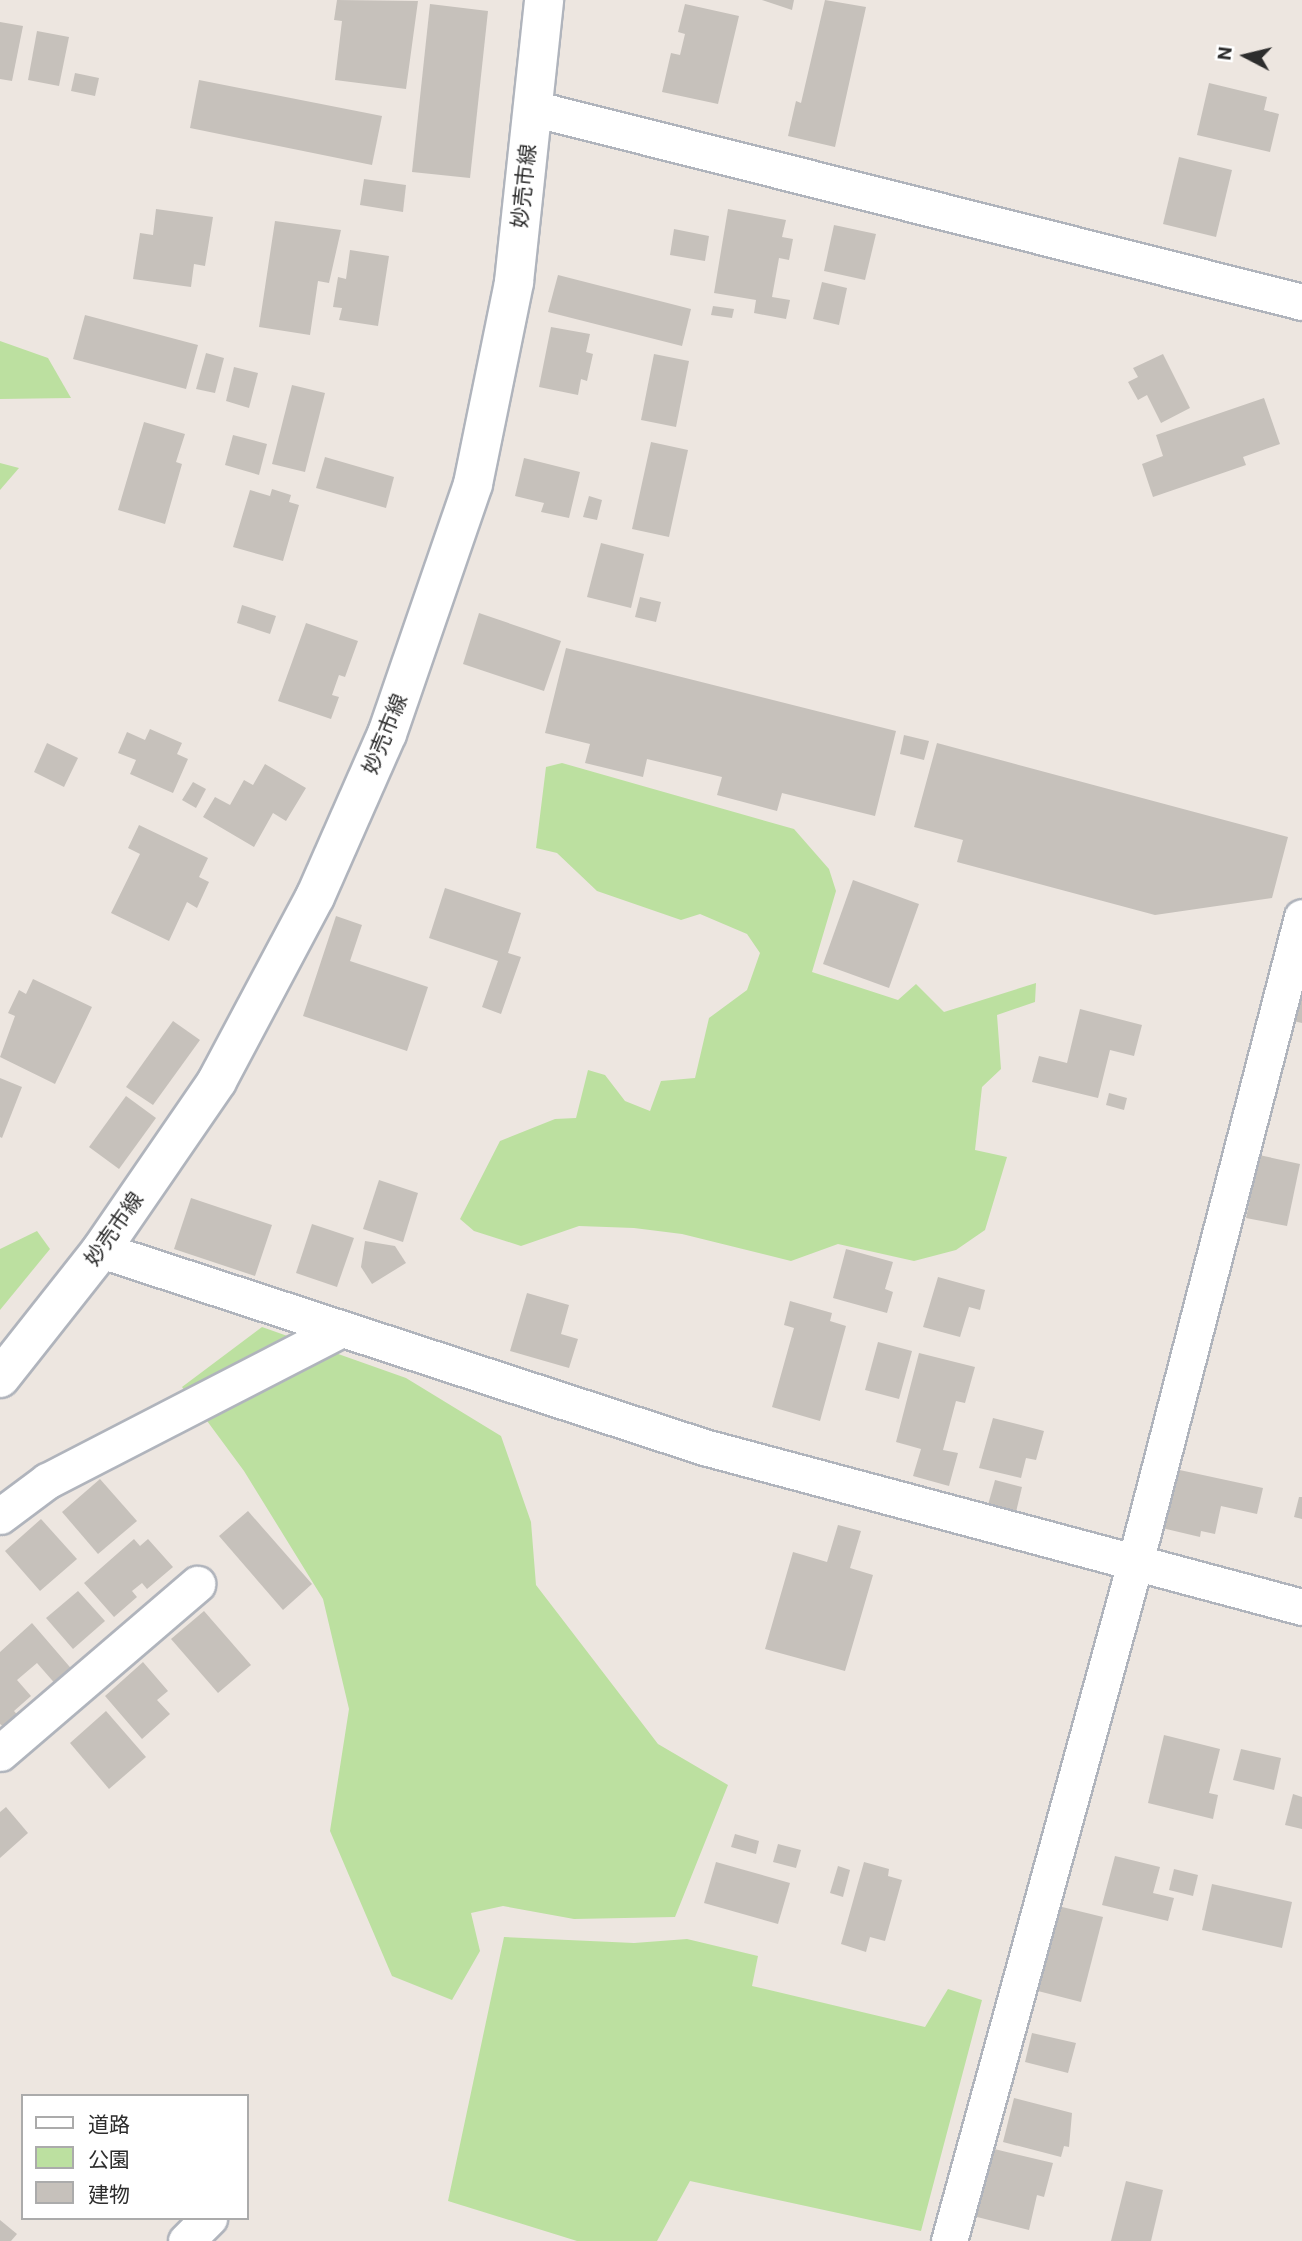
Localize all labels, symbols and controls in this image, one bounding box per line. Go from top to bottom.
north arrow [1211,21,1281,91]
text: N [1212,45,1237,61]
street label: 妙売市線 [507,143,541,229]
street label: 妙売市線 [358,690,412,778]
street label: 妙売市線 [80,1187,148,1271]
legend [21,2094,248,2220]
text: 道路 [88,2113,130,2137]
text: 公園 [88,2148,130,2172]
text: 建物 [88,2183,130,2207]

